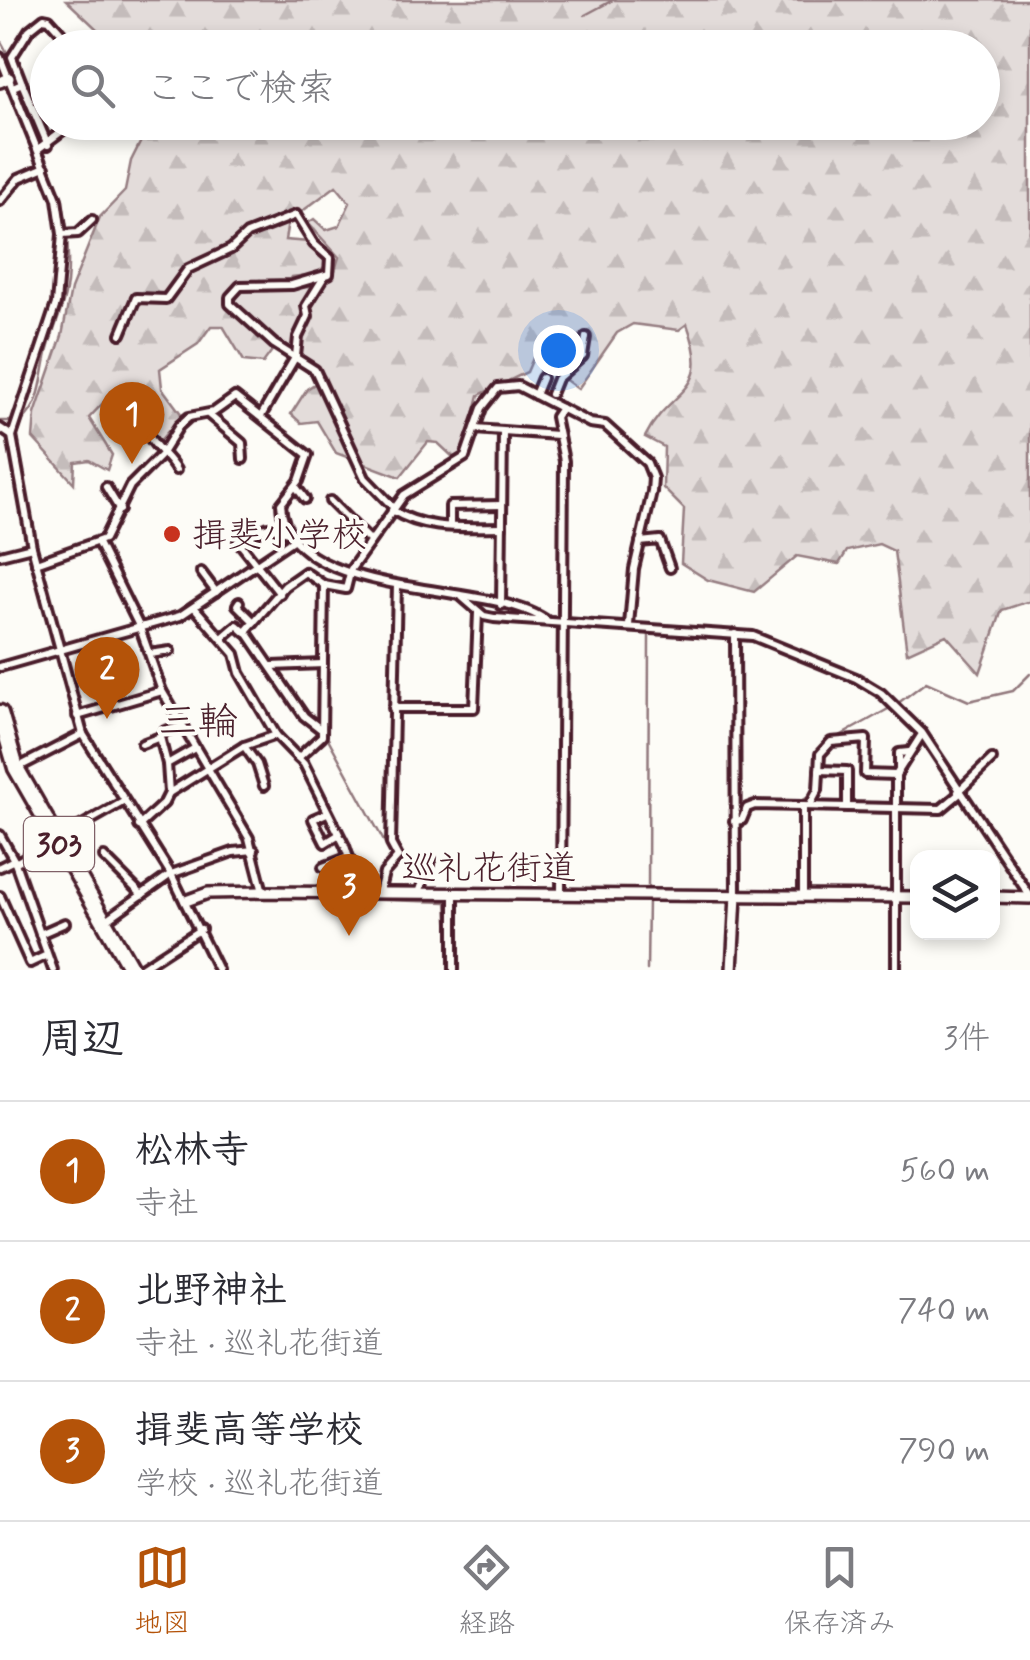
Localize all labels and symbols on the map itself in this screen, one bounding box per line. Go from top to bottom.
your location [533,325,584,376]
pin: 1 [100,382,164,464]
place label: 揖斐小学校 [192,513,367,559]
marker: 揖斐小学校 [161,523,183,545]
pin: 2 [74,636,140,719]
district label: 三輪 [158,697,238,749]
road number: 303 [24,817,94,871]
street label: 巡礼花街道 [401,846,577,892]
pin: 3 [316,854,382,936]

